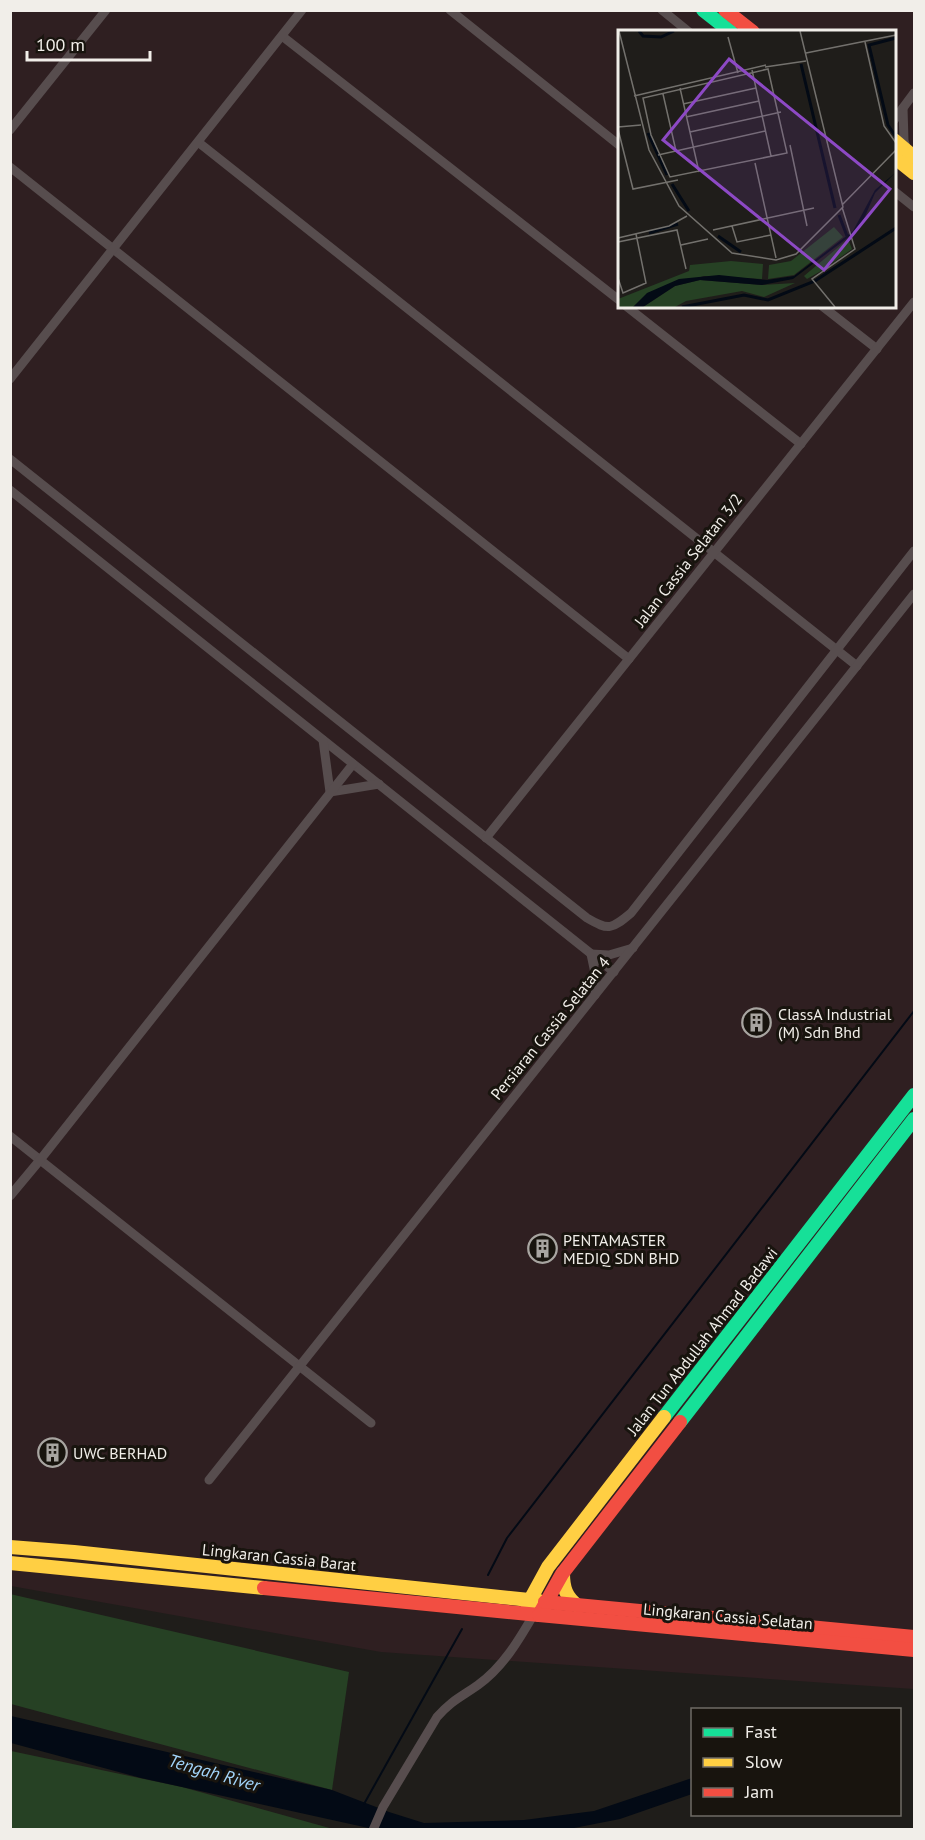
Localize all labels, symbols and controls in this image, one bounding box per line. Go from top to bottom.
scale bar [27,24,150,62]
inset map [618,30,895,308]
text: 100 m [36,33,85,56]
street label: Jalan Cassia Selatan 3/2 [629,489,746,631]
street label: Persiaran Cassia Selatan 4 [486,952,614,1104]
place label: ClassA Industrial (M) Sdn Bhd [778,1004,892,1042]
building icon: ClassA Industrial (M) Sdn Bhd [741,1007,773,1039]
place label: PENTAMASTER MEDIQ SDN BHD [563,1230,679,1268]
building icon: PENTAMASTER MEDIQ SDN BHD [526,1233,558,1265]
street label: Jalan Tun Abdullah Ahmad Badawi [622,1243,782,1440]
building icon: UWC BERHAD [36,1437,68,1469]
place label: UWC BERHAD [73,1443,167,1463]
street label: Lingkaran Cassia Barat [201,1539,358,1575]
street label: Lingkaran Cassia Selatan [642,1599,814,1633]
legend [691,1708,901,1816]
text: Fast [745,1720,777,1743]
water label: Tengah River [166,1749,264,1797]
text: Slow [745,1750,783,1773]
text: Jam [744,1780,774,1803]

